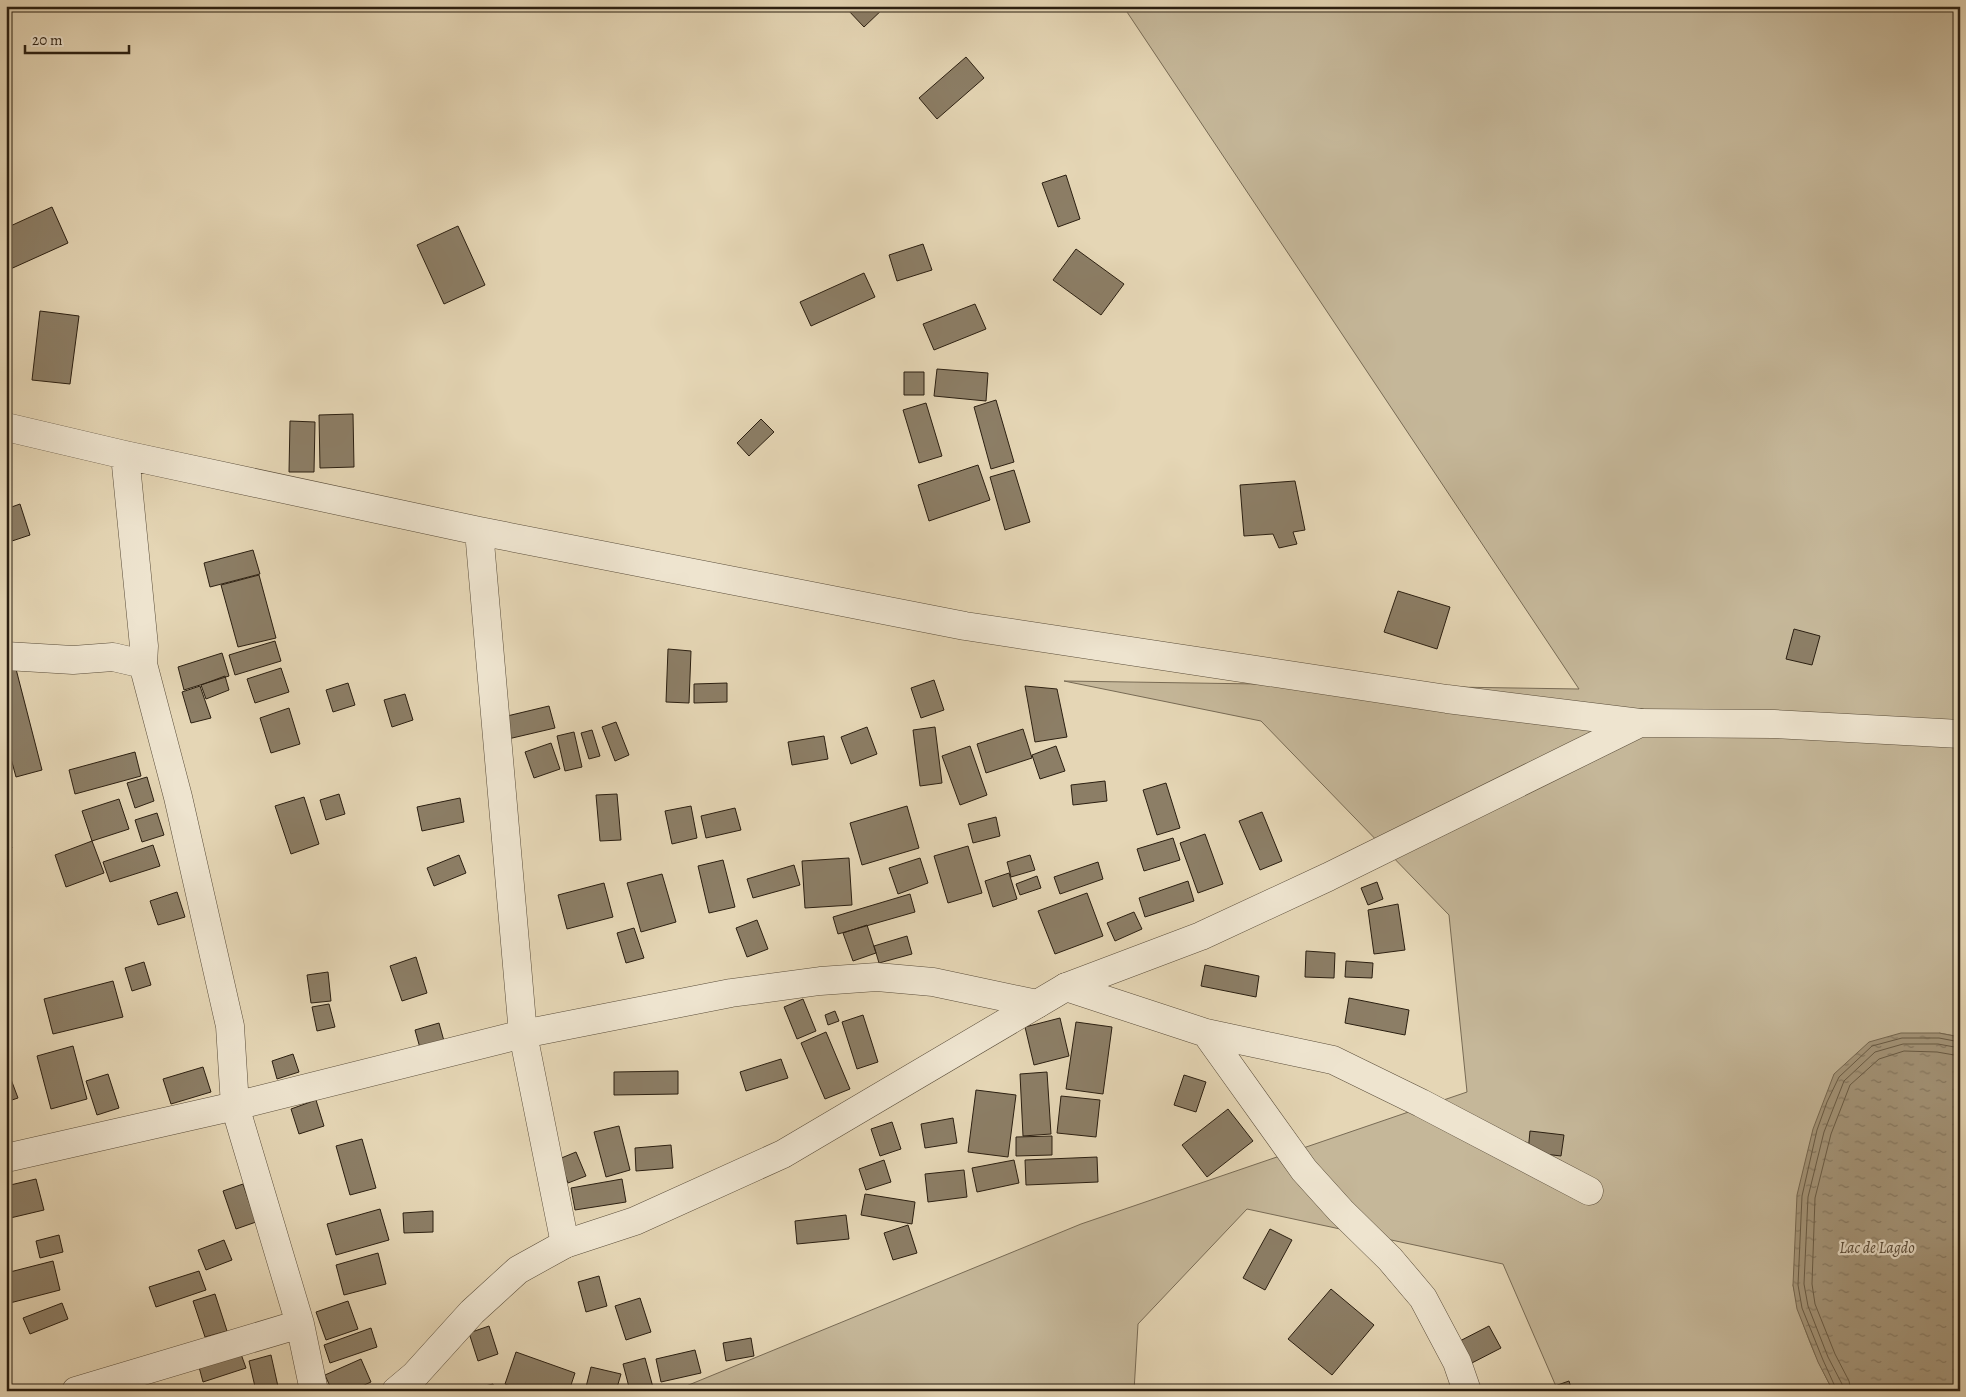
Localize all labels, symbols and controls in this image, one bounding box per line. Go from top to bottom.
scale bar [25,22,129,54]
text: 20 m [32,30,63,50]
water label: Lac de Lagdo [1839,1237,1915,1259]

